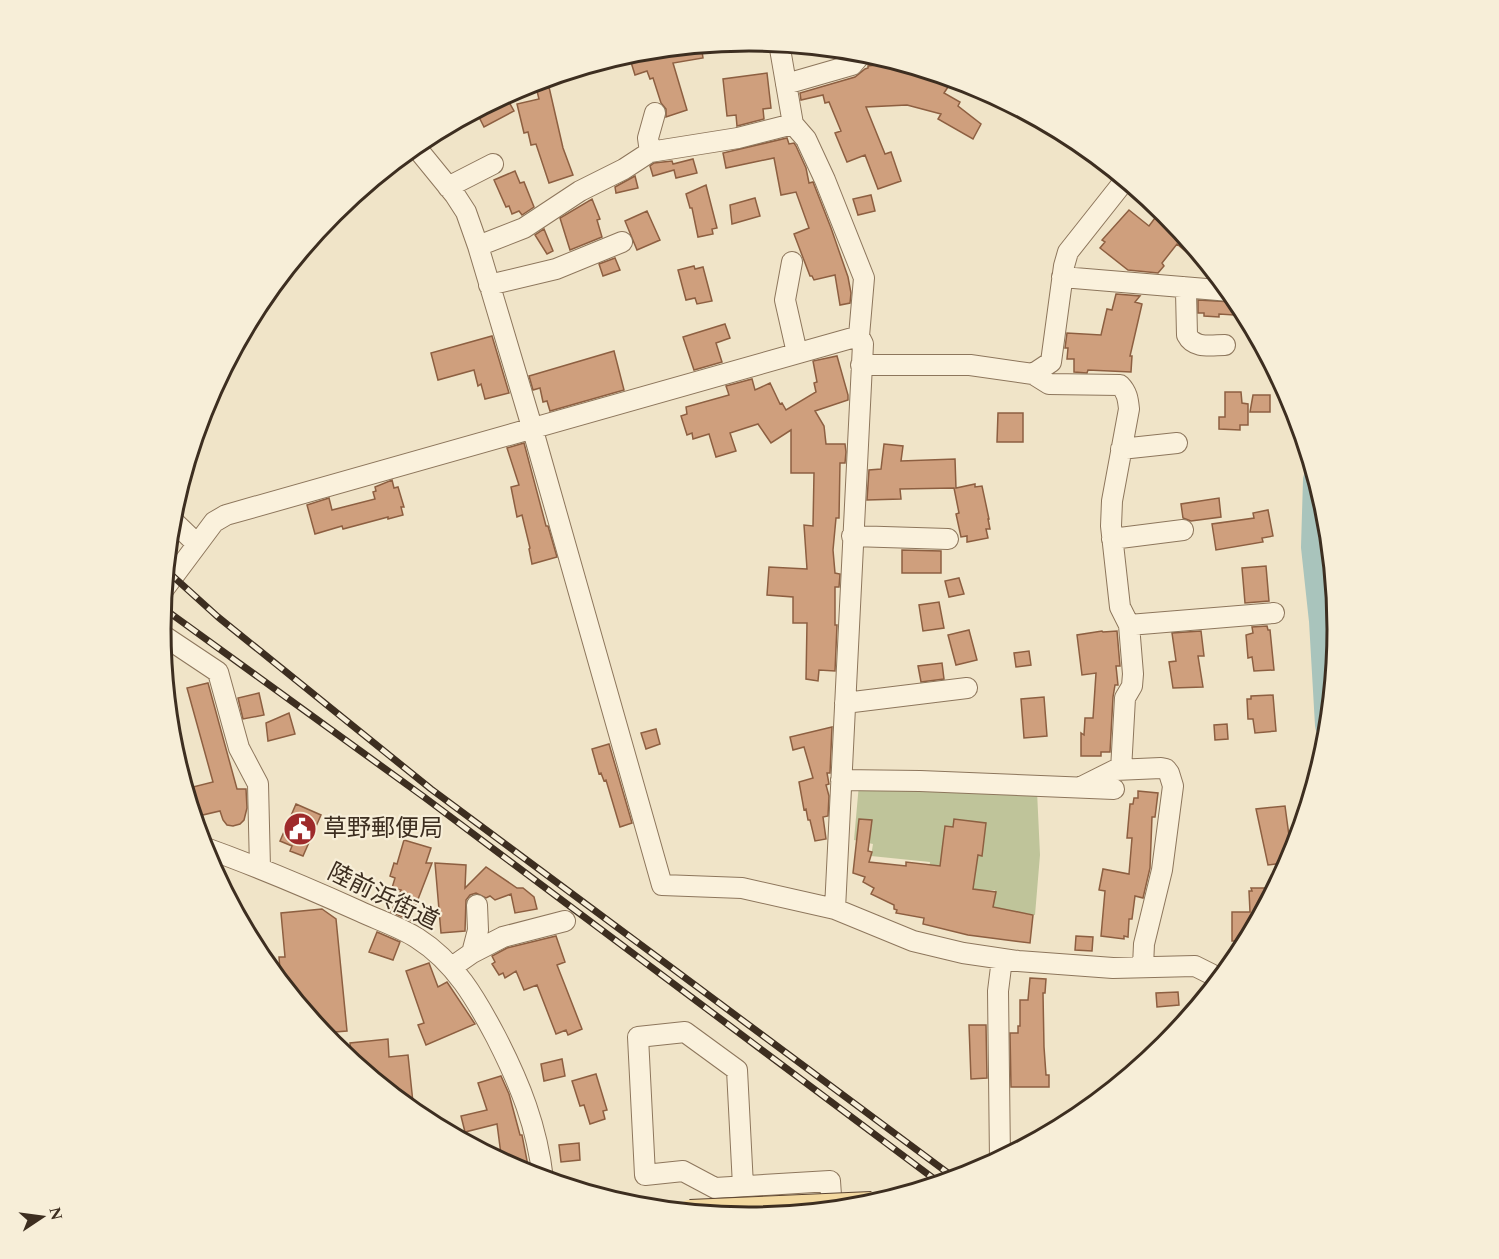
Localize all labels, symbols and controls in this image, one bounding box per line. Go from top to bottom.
public building icon: 草野郵便局 [282,811,318,847]
place label: 草野郵便局 [323,811,443,847]
street label: 陸前浜街道 [321,855,445,939]
north arrow [12,1187,72,1247]
text: N [42,1205,69,1223]

